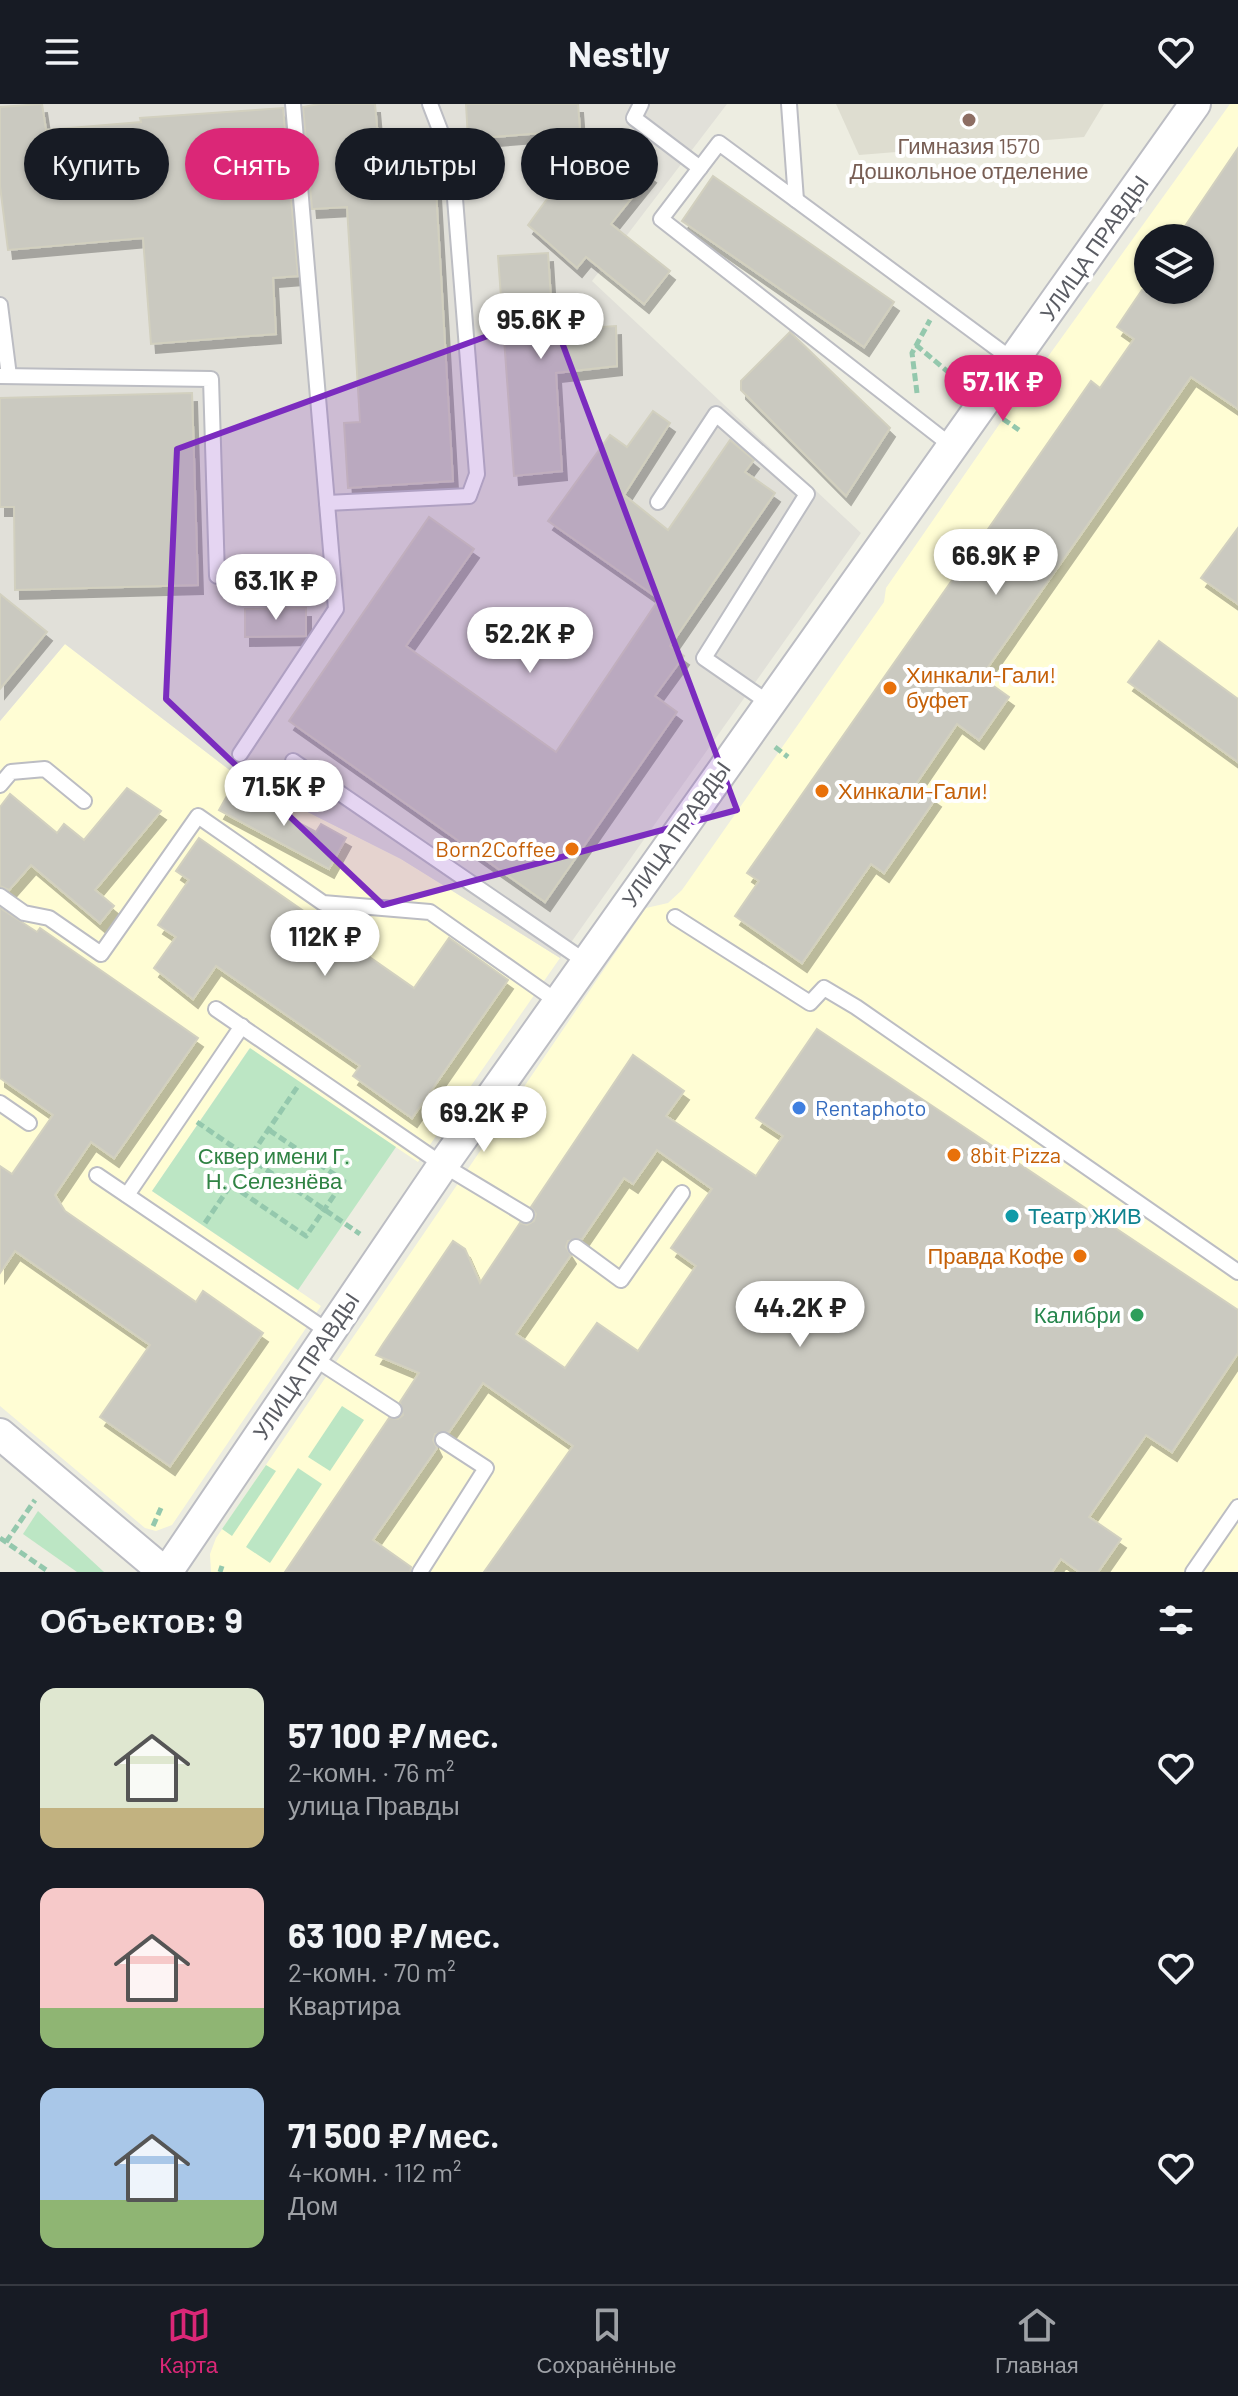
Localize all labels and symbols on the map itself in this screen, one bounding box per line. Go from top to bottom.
marker: Гимназия 1570 Дошкольное отделение [960,111,978,129]
place label: Гимназия 1570 Дошкольное отделение [849,132,1089,184]
street label: УЛИЦА ПРАВДЫ [1033,170,1154,326]
pin: 95.6K ₽ [467,293,615,361]
pin: 57.1K ₽ [929,355,1077,423]
pin: 66.9K ₽ [922,529,1070,597]
pin: 63.1K ₽ [202,554,350,622]
pin: 52.2K ₽ [456,607,604,675]
place label: Хинкали-Гали! буфет [906,661,1056,713]
marker: Хинкали-Гали! буфет [881,679,899,697]
street label: УЛИЦА ПРАВДЫ [615,756,736,912]
pin: 71.5K ₽ [210,760,358,828]
place label: Хинкали-Гали! [838,777,988,803]
marker: Хинкали-Гали! [813,782,831,800]
place label: Born2Coffee [435,835,556,861]
marker: Born2Coffee [563,840,581,858]
pin: 112K ₽ [260,910,390,978]
pin: 69.2K ₽ [410,1086,558,1154]
place label: Rentaphoto [815,1094,927,1120]
marker: Rentaphoto [790,1099,808,1117]
place label: 8bit Pizza [970,1141,1061,1167]
park label: Сквер имени Г. Н. Селезнёва [198,1142,350,1193]
marker: 8bit Pizza [945,1146,963,1164]
place label: Театр ЖИВ [1028,1202,1142,1229]
marker: Театр ЖИВ [1003,1207,1021,1225]
place label: Правда Кофе [927,1242,1064,1269]
marker: Правда Кофе [1071,1247,1089,1265]
pin: 44.2K ₽ [726,1281,874,1349]
street label: УЛИЦА ПРАВДЫ [247,1287,365,1444]
place label: Калибри [1034,1301,1121,1328]
marker: Калибри [1128,1306,1146,1324]

